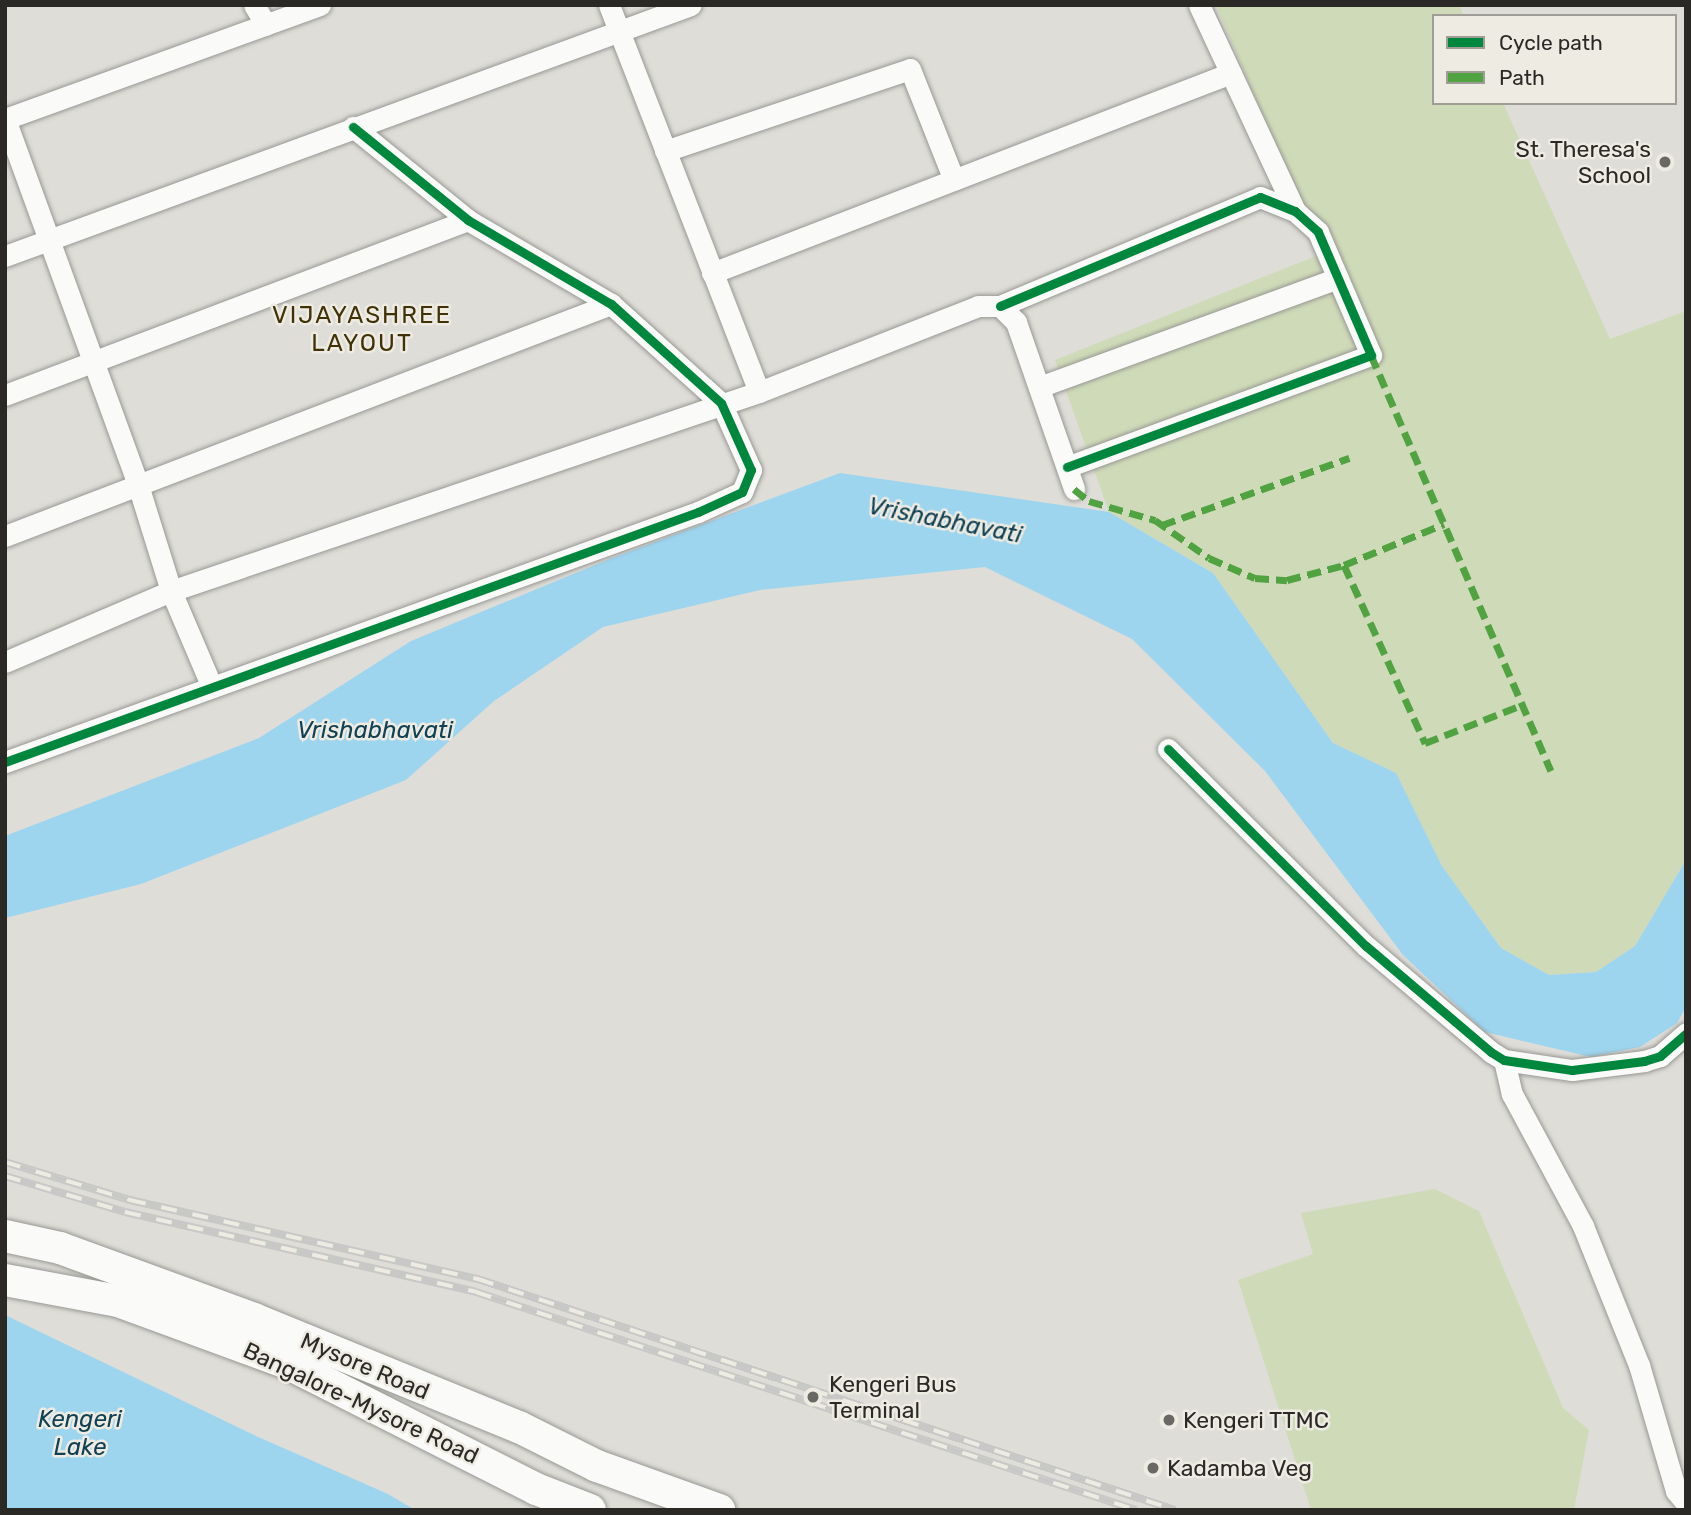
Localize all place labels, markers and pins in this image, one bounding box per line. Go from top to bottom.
place label: St. Theresa's School [1515,135,1651,189]
marker: St. Theresa's School [1657,154,1673,170]
place label: Kengeri Bus Terminal [829,1370,956,1424]
marker: Kengeri Bus Terminal [803,1387,823,1407]
place label: Kengeri TTMC [1183,1406,1330,1434]
marker: Kengeri TTMC [1161,1412,1177,1428]
place label: Kadamba Veg [1167,1454,1313,1482]
marker: Kadamba Veg [1145,1460,1161,1476]

